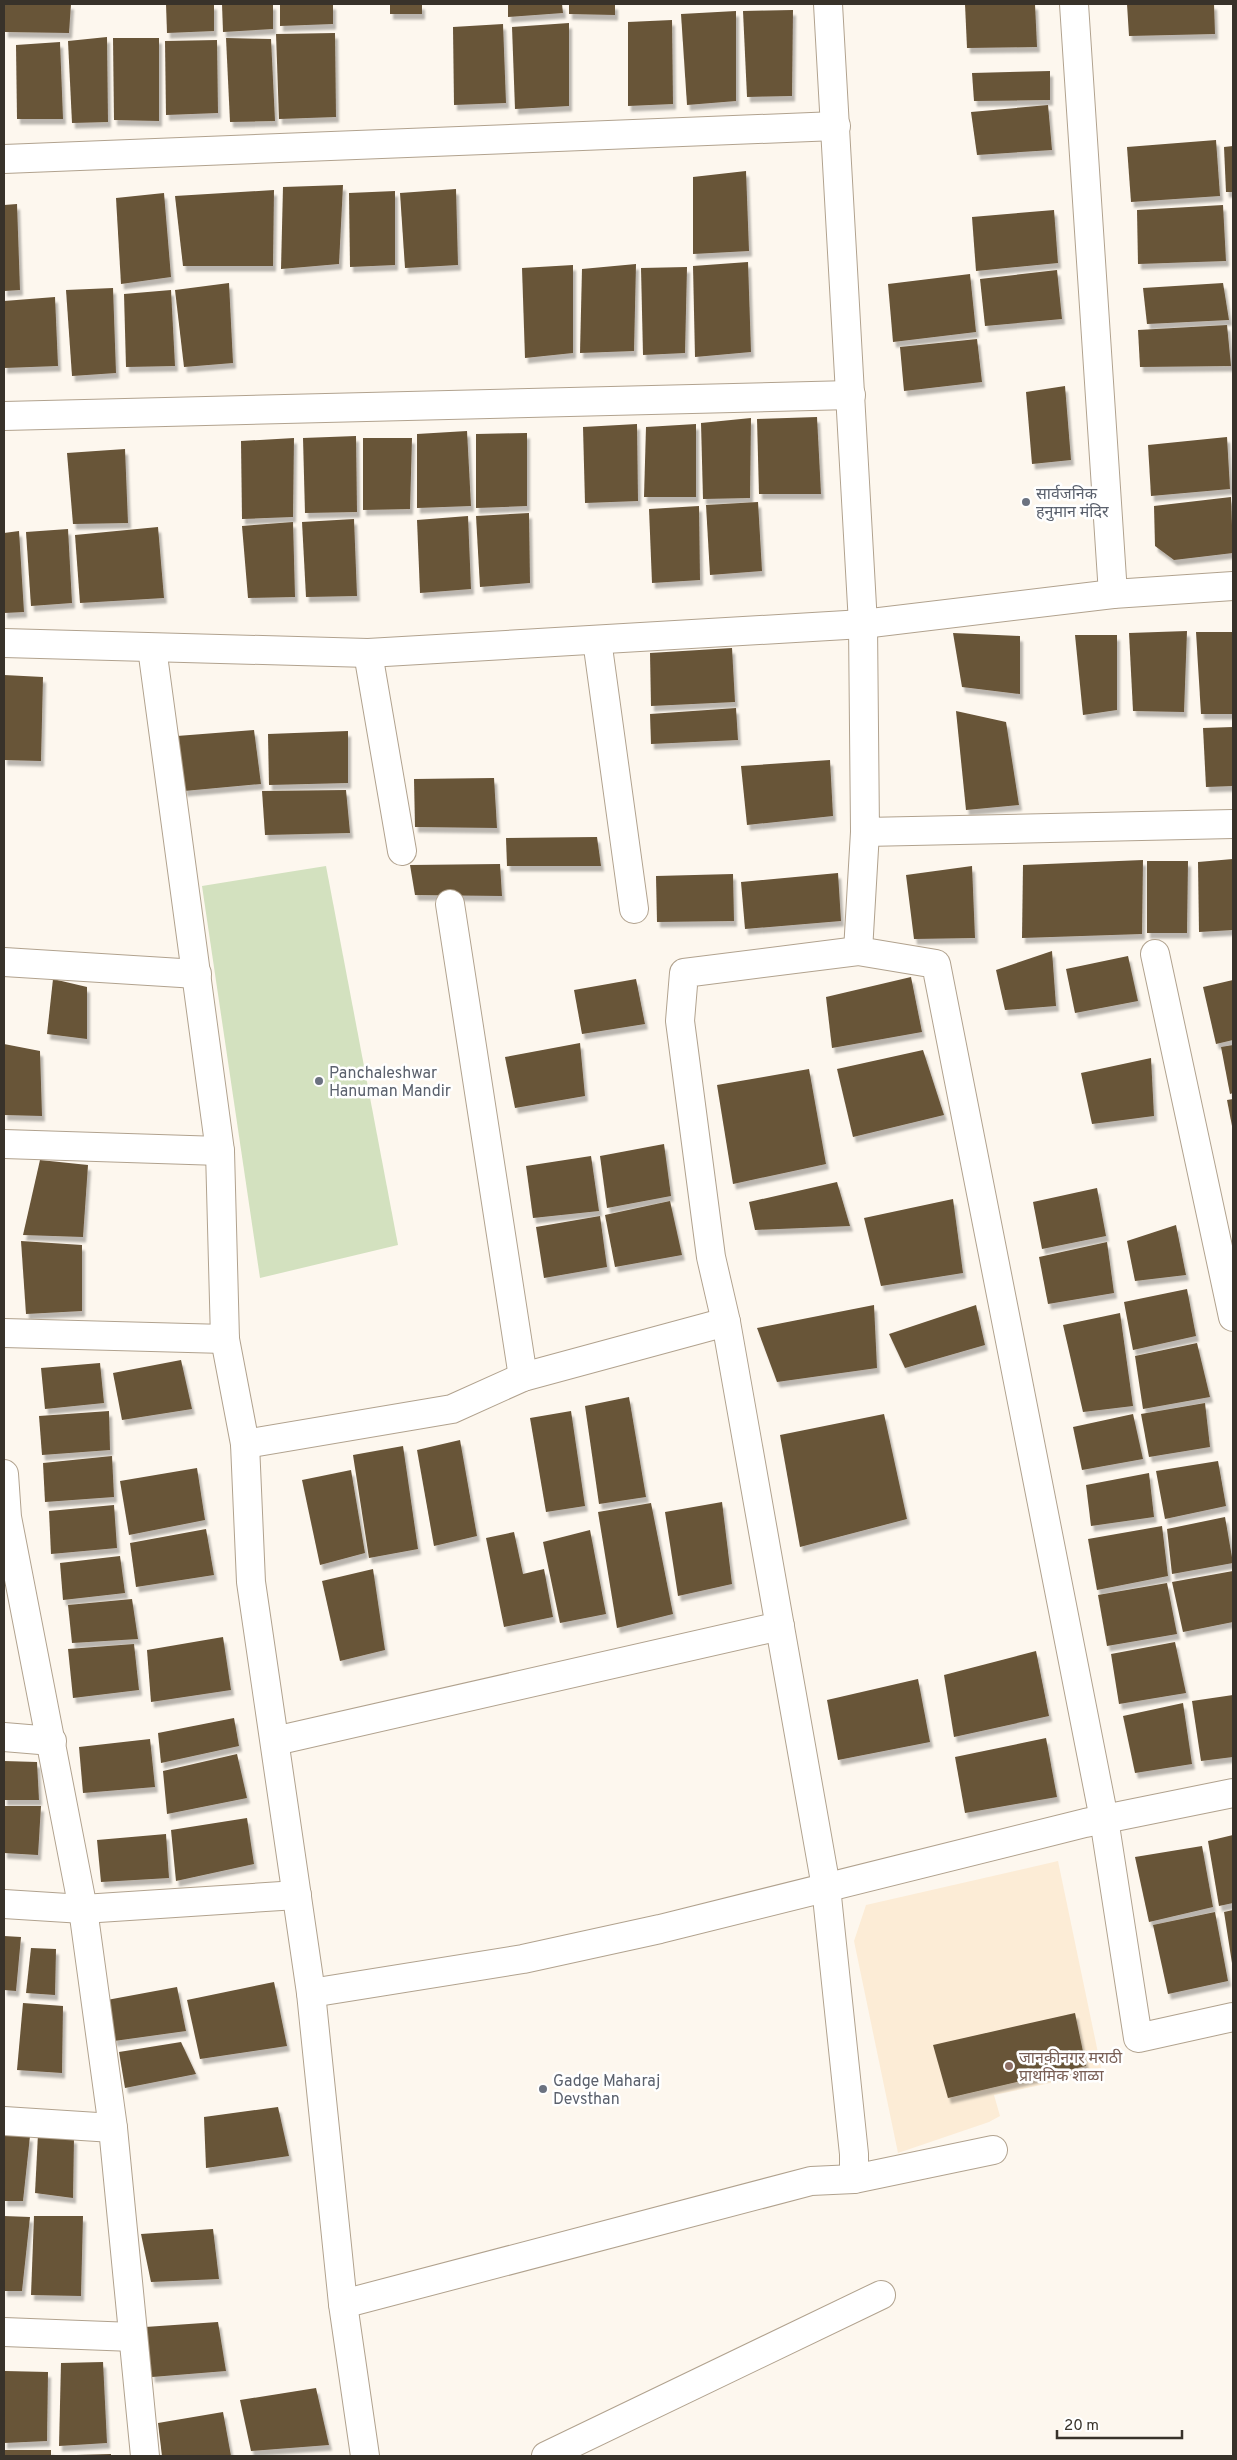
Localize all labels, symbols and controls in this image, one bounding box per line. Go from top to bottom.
place label: सार्वजनिक हनुमान मंदिर [1036,484,1109,523]
marker: सार्वजनिक हनुमान मंदिर [1020,496,1032,508]
place label: Panchaleshwar Hanuman Mandir [329,1064,451,1102]
marker: Panchaleshwar Hanuman Mandir [313,1075,325,1087]
place label: जानकीनगर मराठी प्राथमिक शाळा [1019,2048,1123,2087]
marker: जानकीनगर मराठी प्राथमिक शाळा [1003,2060,1015,2072]
place label: Gadge Maharaj Devsthan [553,2072,660,2110]
marker: Gadge Maharaj Devsthan [537,2083,549,2095]
scale bar [1057,2408,1182,2440]
text: 20 m [1064,2417,1099,2436]

